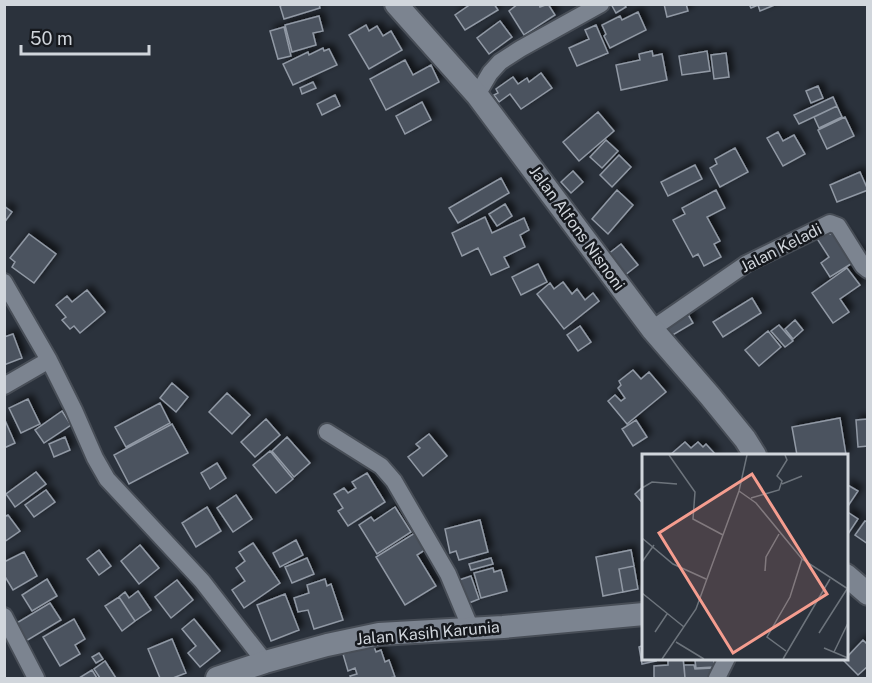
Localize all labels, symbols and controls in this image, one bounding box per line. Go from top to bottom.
scale bar [21,18,148,56]
text: 50 m [30,28,73,49]
street label: Jalan Alfons Nisnoni [525,162,629,294]
street label: Jalan Keladi [737,219,825,277]
inset map [642,454,848,659]
street label: Jalan Kasih Karunia [355,617,501,649]

